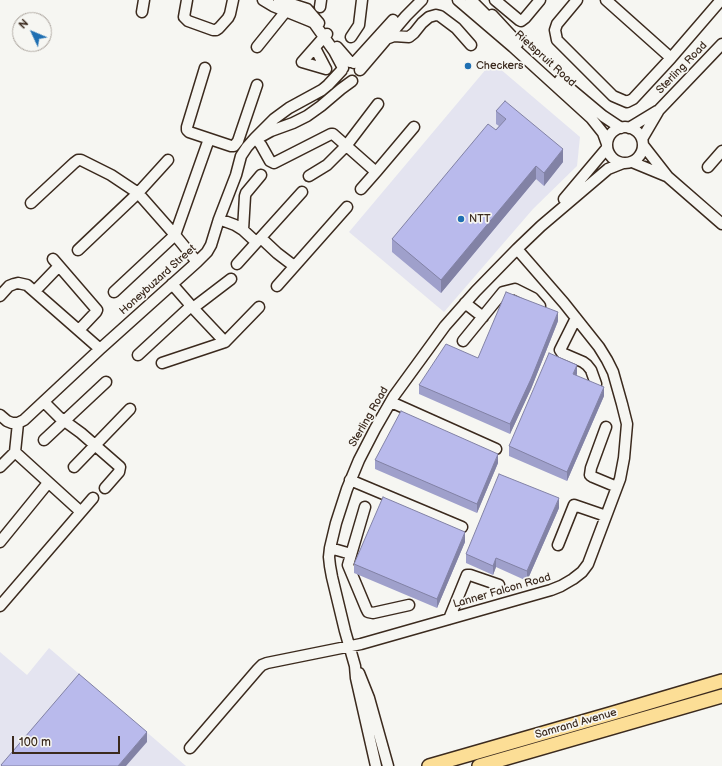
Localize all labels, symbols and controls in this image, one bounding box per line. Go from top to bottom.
north arrow [12,12,52,52]
text: N [16,17,31,32]
street label: Rietspruit Road [512,28,578,90]
street label: Sterling Road [654,39,710,97]
place label: Checkers [476,59,523,73]
marker: Checkers [463,61,473,71]
place label: NTT [469,212,490,226]
marker: NTT [456,214,466,224]
street label: Honeybuzard Street [117,242,199,318]
street label: Sterling Road [346,385,392,449]
street label: Lanner Falcon Road [452,571,552,611]
street label: Samrand Avenue [534,706,618,742]
scale bar [14,728,122,754]
text: 100 m [19,735,51,750]

